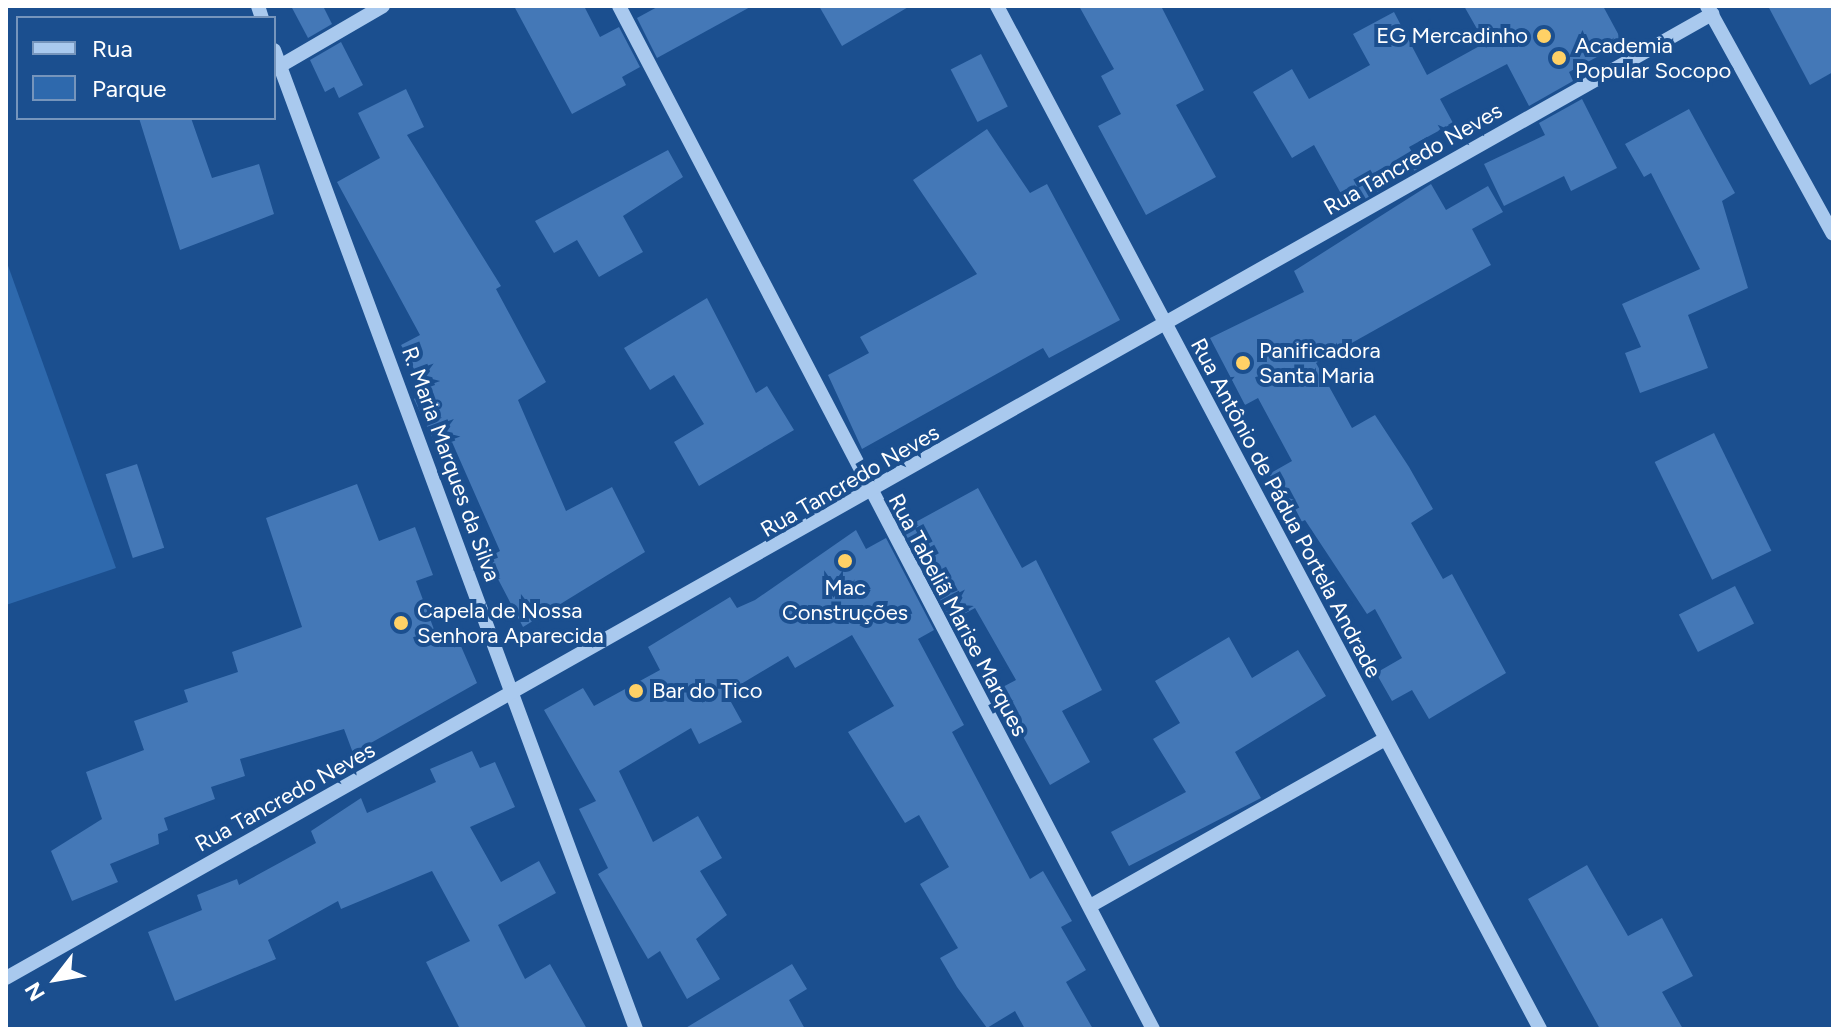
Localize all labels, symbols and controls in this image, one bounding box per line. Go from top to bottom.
legend [16,16,276,120]
place label: EG Mercadinho [1376,23,1528,49]
marker: EG Mercadinho [1535,27,1553,45]
place label: Academia Popular Socopo [1575,32,1731,84]
text: Rua [92,34,133,63]
marker: Academia Popular Socopo [1550,49,1568,67]
text: Parque [92,74,166,103]
street label: Rua Tancredo Neves [1319,97,1507,221]
street label: Rua Antônio de Pádua Portela Andrade [1185,334,1387,682]
place label: Panificadora Santa Maria [1259,337,1381,388]
street label: R. Maria Marques da Silva [396,343,506,585]
marker: Panificadora Santa Maria [1234,354,1252,372]
street label: Rua Tancredo Neves [756,419,944,543]
street label: Rua Tabeliã Marise Marques [883,489,1033,741]
marker: Mac Construções [836,552,854,570]
place label: Mac Construções [782,574,908,626]
place label: Capela de Nossa Senhora Aparecida [417,597,604,648]
marker: Capela de Nossa Senhora Aparecida [392,614,410,632]
place label: Bar do Tico [652,678,763,704]
marker: Bar do Tico [627,682,645,700]
street label: Rua Tancredo Neves [190,737,380,857]
north arrow [16,939,96,1019]
text: N [19,977,51,1006]

